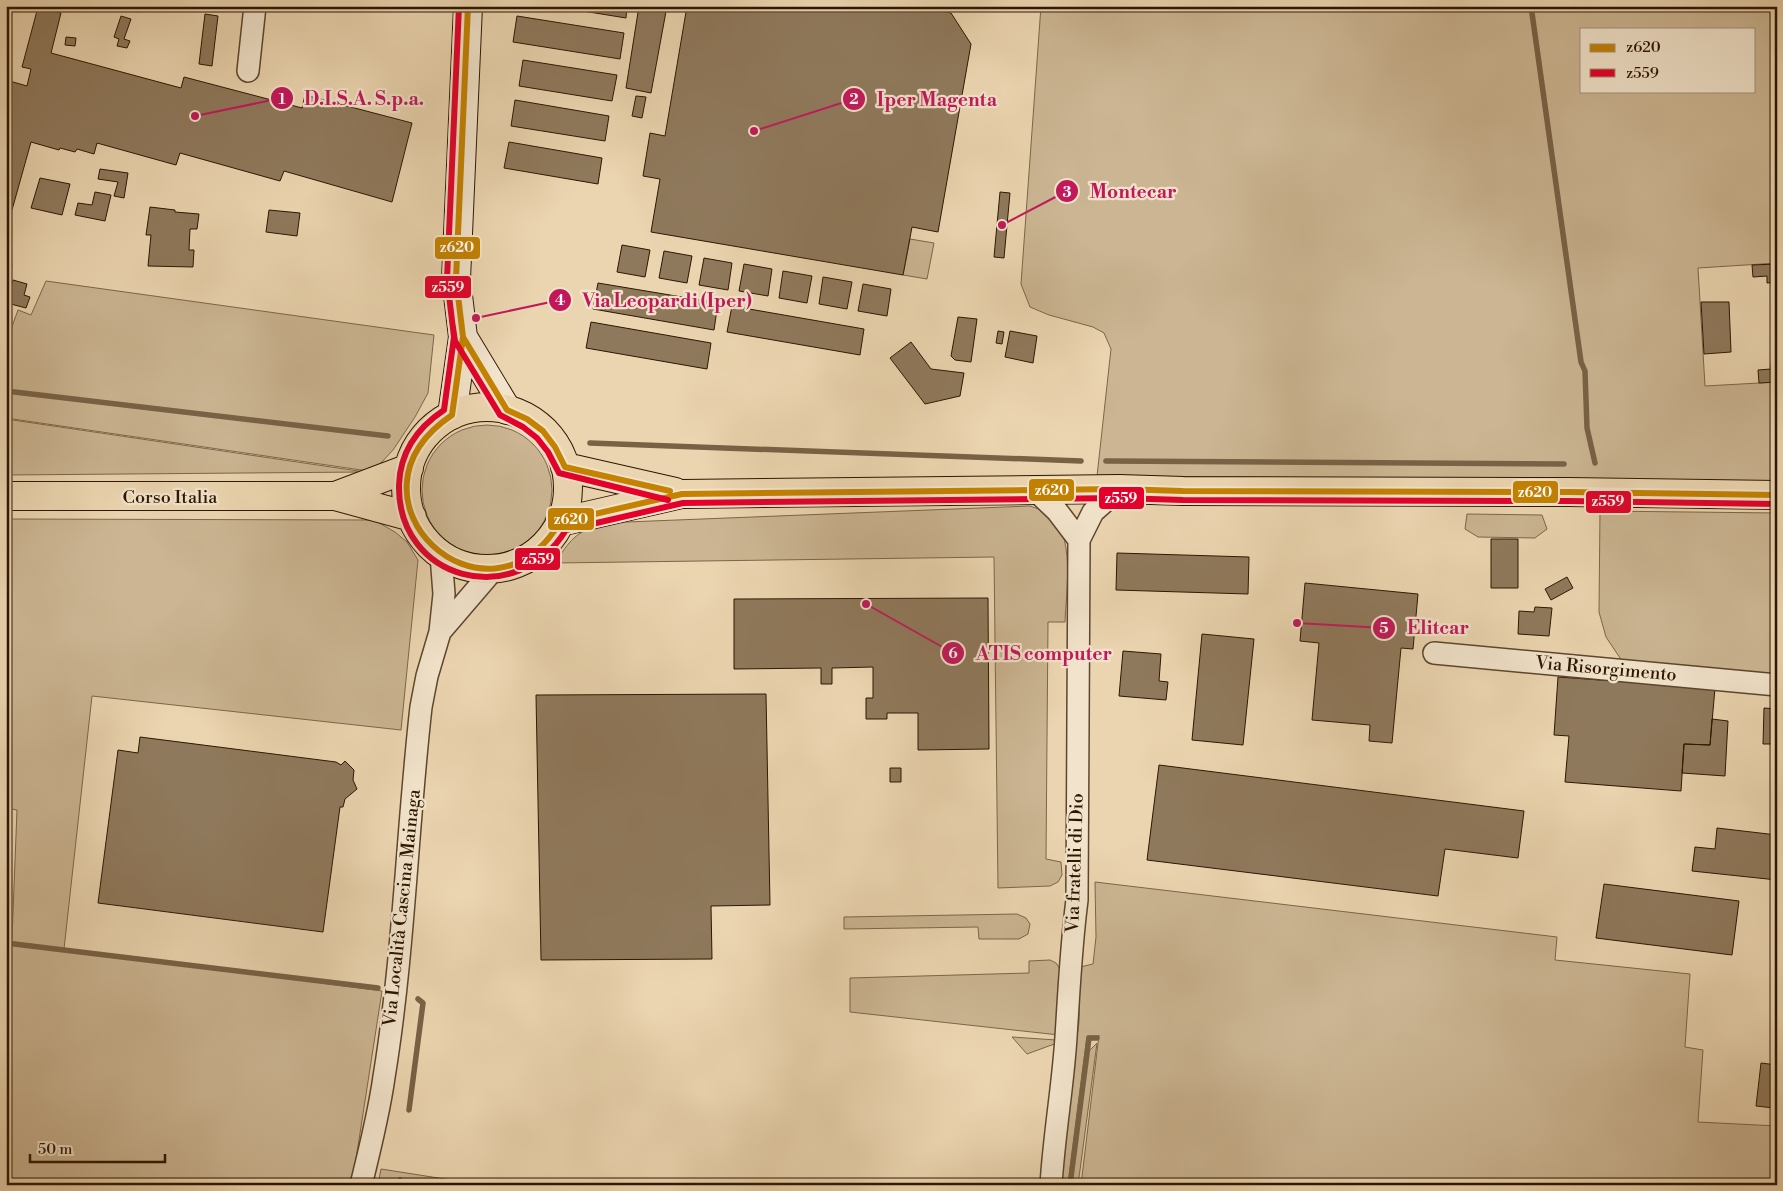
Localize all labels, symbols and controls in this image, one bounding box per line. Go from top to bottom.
legend [1580,28,1756,92]
text: z620 [1626,38,1661,57]
text: z559 [1626,64,1659,83]
callout: D.I.S.A. S.p.a. [269,81,434,115]
callout: Iper Magenta [842,82,1007,116]
text: D.I.S.A. S.p.a. [304,87,424,111]
text: Iper Magenta [877,88,998,112]
text: 1 [278,90,286,109]
text: 2 [849,90,859,109]
callout: Montecar [1054,174,1186,208]
text: Montecar [1089,180,1177,204]
text: 3 [1062,183,1072,202]
line badge: z620 [434,236,481,260]
text: z620 [440,239,474,257]
line badge: z559 [424,275,472,299]
text: z559 [432,279,465,297]
callout: Via Leopardi (Iper) [548,283,762,317]
text: Via Leopardi (Iper) [581,289,752,313]
text: 4 [555,291,565,310]
line badge: z620 [1028,478,1075,502]
line badge: z620 [1512,480,1559,504]
text: z620 [1035,482,1069,500]
text: z620 [1518,484,1552,502]
street label: Corso Italia [123,486,218,509]
line badge: z559 [1098,486,1145,510]
text: z559 [1105,490,1138,508]
line badge: z559 [1585,490,1632,514]
text: z559 [1592,493,1625,511]
line badge: z620 [547,507,595,531]
text: z620 [554,511,588,529]
line badge: z559 [514,547,561,571]
text: z559 [522,551,555,569]
callout: Elitcar [1372,611,1479,645]
text: Elitcar [1407,616,1469,640]
text: 5 [1379,619,1389,638]
callout: ATIS computer [941,636,1122,670]
text: ATIS computer [975,642,1113,666]
text: 6 [948,644,958,663]
street label: Via Risorgimento [1533,651,1678,687]
street label: Via Località Cascina Mainaga [378,787,426,1029]
street label: Via fratelli di Dio [1061,793,1089,934]
scale bar [30,1131,165,1163]
text: 50 m [38,1140,72,1159]

